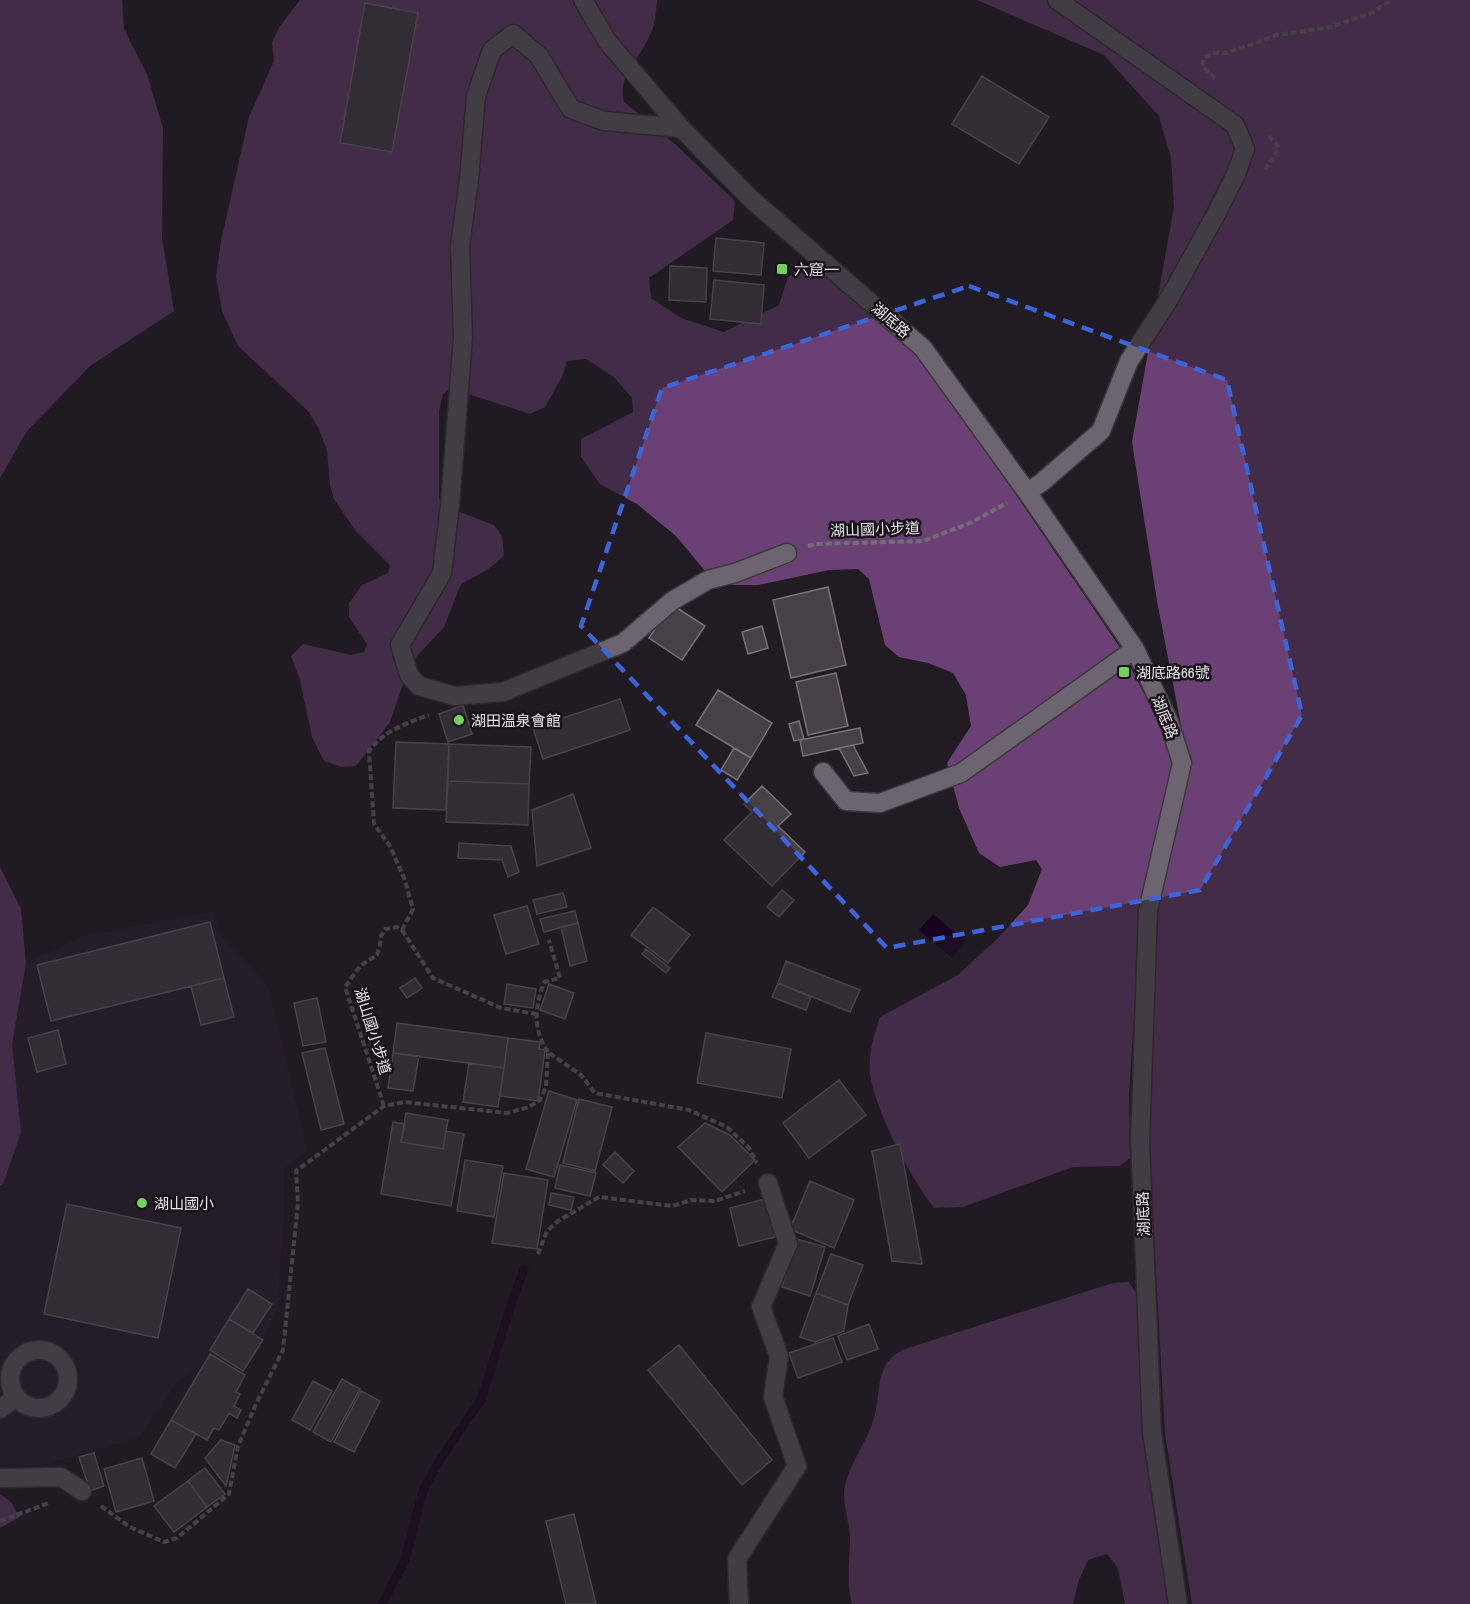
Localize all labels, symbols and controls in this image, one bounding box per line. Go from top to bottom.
place label: 六窟一 [794,259,839,280]
marker: 六窟一 [775,262,789,276]
street label: 湖底路 [867,297,915,343]
street label: 湖山國小步道 [830,517,920,541]
place label: 湖底路66號 [1136,662,1210,683]
marker: 湖底路66號 [1117,665,1131,679]
street label: 湖底路 [1147,692,1183,742]
place label: 湖田溫泉會館 [471,710,561,731]
marker: 湖田溫泉會館 [452,713,466,727]
street label: 湖山國小步道 [350,985,396,1077]
street label: 湖底路 [1132,1191,1154,1237]
place label: 湖山國小 [154,1193,214,1214]
marker: 湖山國小 [135,1196,149,1210]

